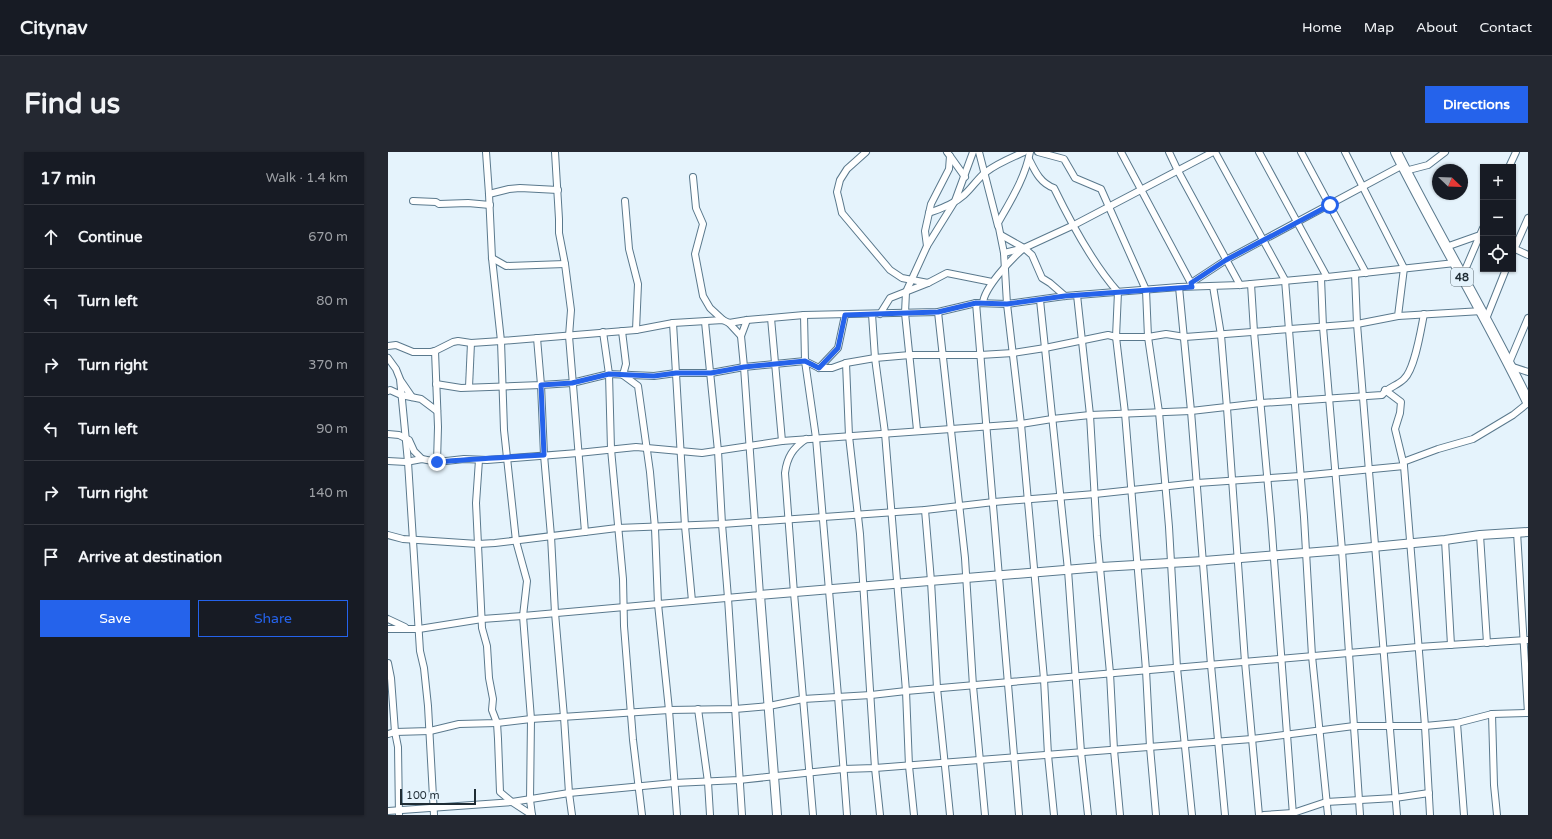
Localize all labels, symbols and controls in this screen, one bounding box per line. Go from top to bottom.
text: Citynav [20,17,87,39]
text: Home [1302,19,1342,36]
text: Map [1364,19,1394,36]
text: About [1416,19,1458,36]
text: Contact [1480,19,1532,36]
button: Directions [1425,86,1528,123]
text: Find us [24,87,120,121]
north arrow [1432,164,1468,200]
map controls [1480,164,1516,272]
button: + [1480,164,1516,200]
text: 17 min [40,168,96,189]
text: Walk · 1.4 km [266,170,348,186]
route start [1321,196,1339,214]
button: − [1480,200,1516,236]
icon: ahead [40,226,62,248]
text: Continue [78,228,142,246]
text: 670 m [308,229,348,245]
button: locate [1480,236,1516,272]
road number: 48 [1451,268,1473,286]
icon: left [40,290,62,312]
text: Turn left [78,292,138,310]
text: 80 m [316,293,348,309]
icon: right [40,354,62,376]
text: Turn right [78,356,148,374]
text: 370 m [308,357,348,373]
icon: left [40,418,62,440]
text: Turn left [78,420,138,438]
text: 90 m [316,421,348,437]
route end [428,453,446,471]
icon: right [40,482,62,504]
text: Turn right [78,484,148,502]
text: 140 m [308,485,348,501]
icon: arrive [40,546,62,568]
text: Arrive at destination [78,548,222,566]
button: Save [40,600,190,637]
button: Share [198,600,348,637]
scale bar [400,787,476,806]
text: 100 m [406,789,440,802]

